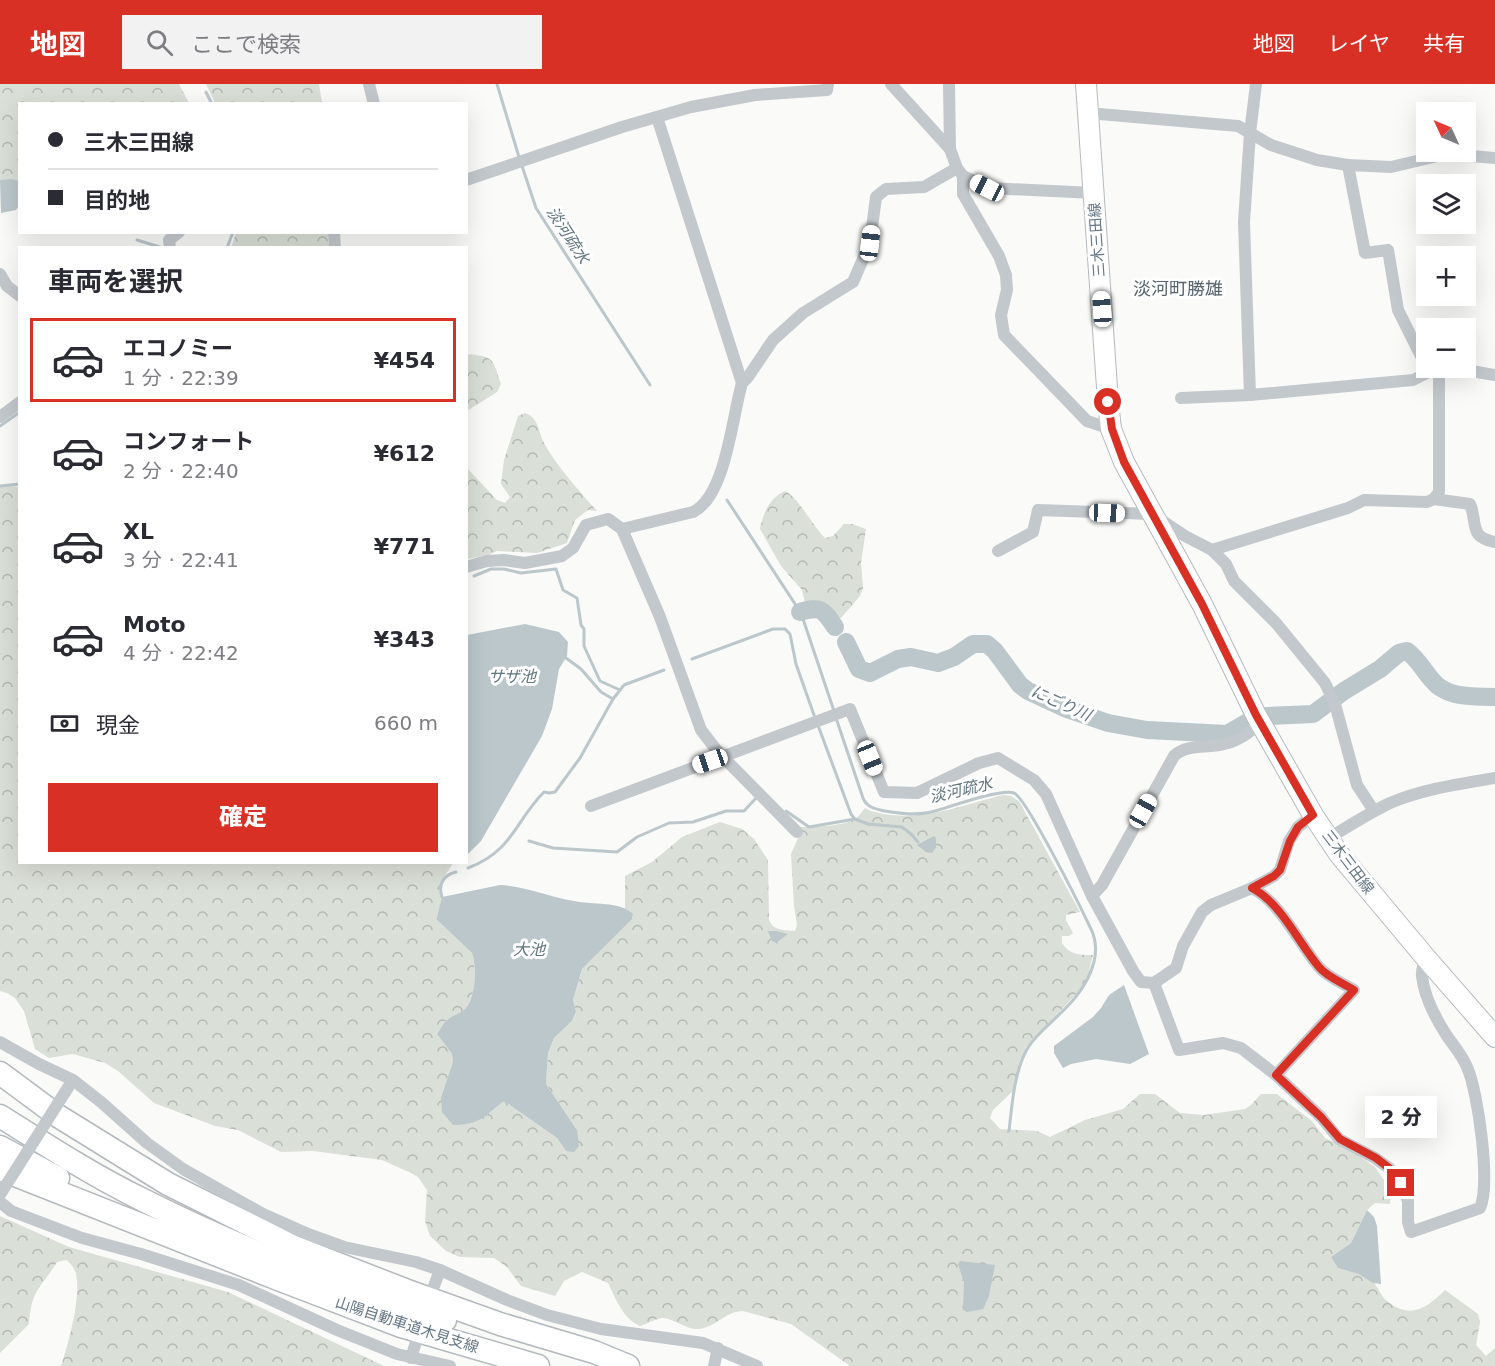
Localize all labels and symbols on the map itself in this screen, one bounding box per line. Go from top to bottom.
north arrow [1416,102,1476,162]
car [967,172,1007,204]
street label: 三木三田線 [1085,202,1109,278]
water label: 淡河疏水 [543,203,594,269]
car [859,224,881,262]
district label: 淡河町勝雄 [1133,278,1223,299]
car [1092,290,1112,328]
route start [1094,388,1121,415]
car [1089,503,1125,523]
water label: サザ池 [488,667,538,686]
water label: にごり川 [1028,681,1096,725]
car [855,738,885,778]
car [690,747,730,775]
water label: 淡河疏水 [928,773,996,806]
car [1126,791,1160,831]
street label: 三木三田線 [1318,827,1378,897]
water label: 大池 [513,940,547,959]
callout: 2 分 [1365,1096,1437,1138]
route end [1387,1169,1414,1196]
street label: 山陽自動車道木見支線 [333,1293,481,1357]

